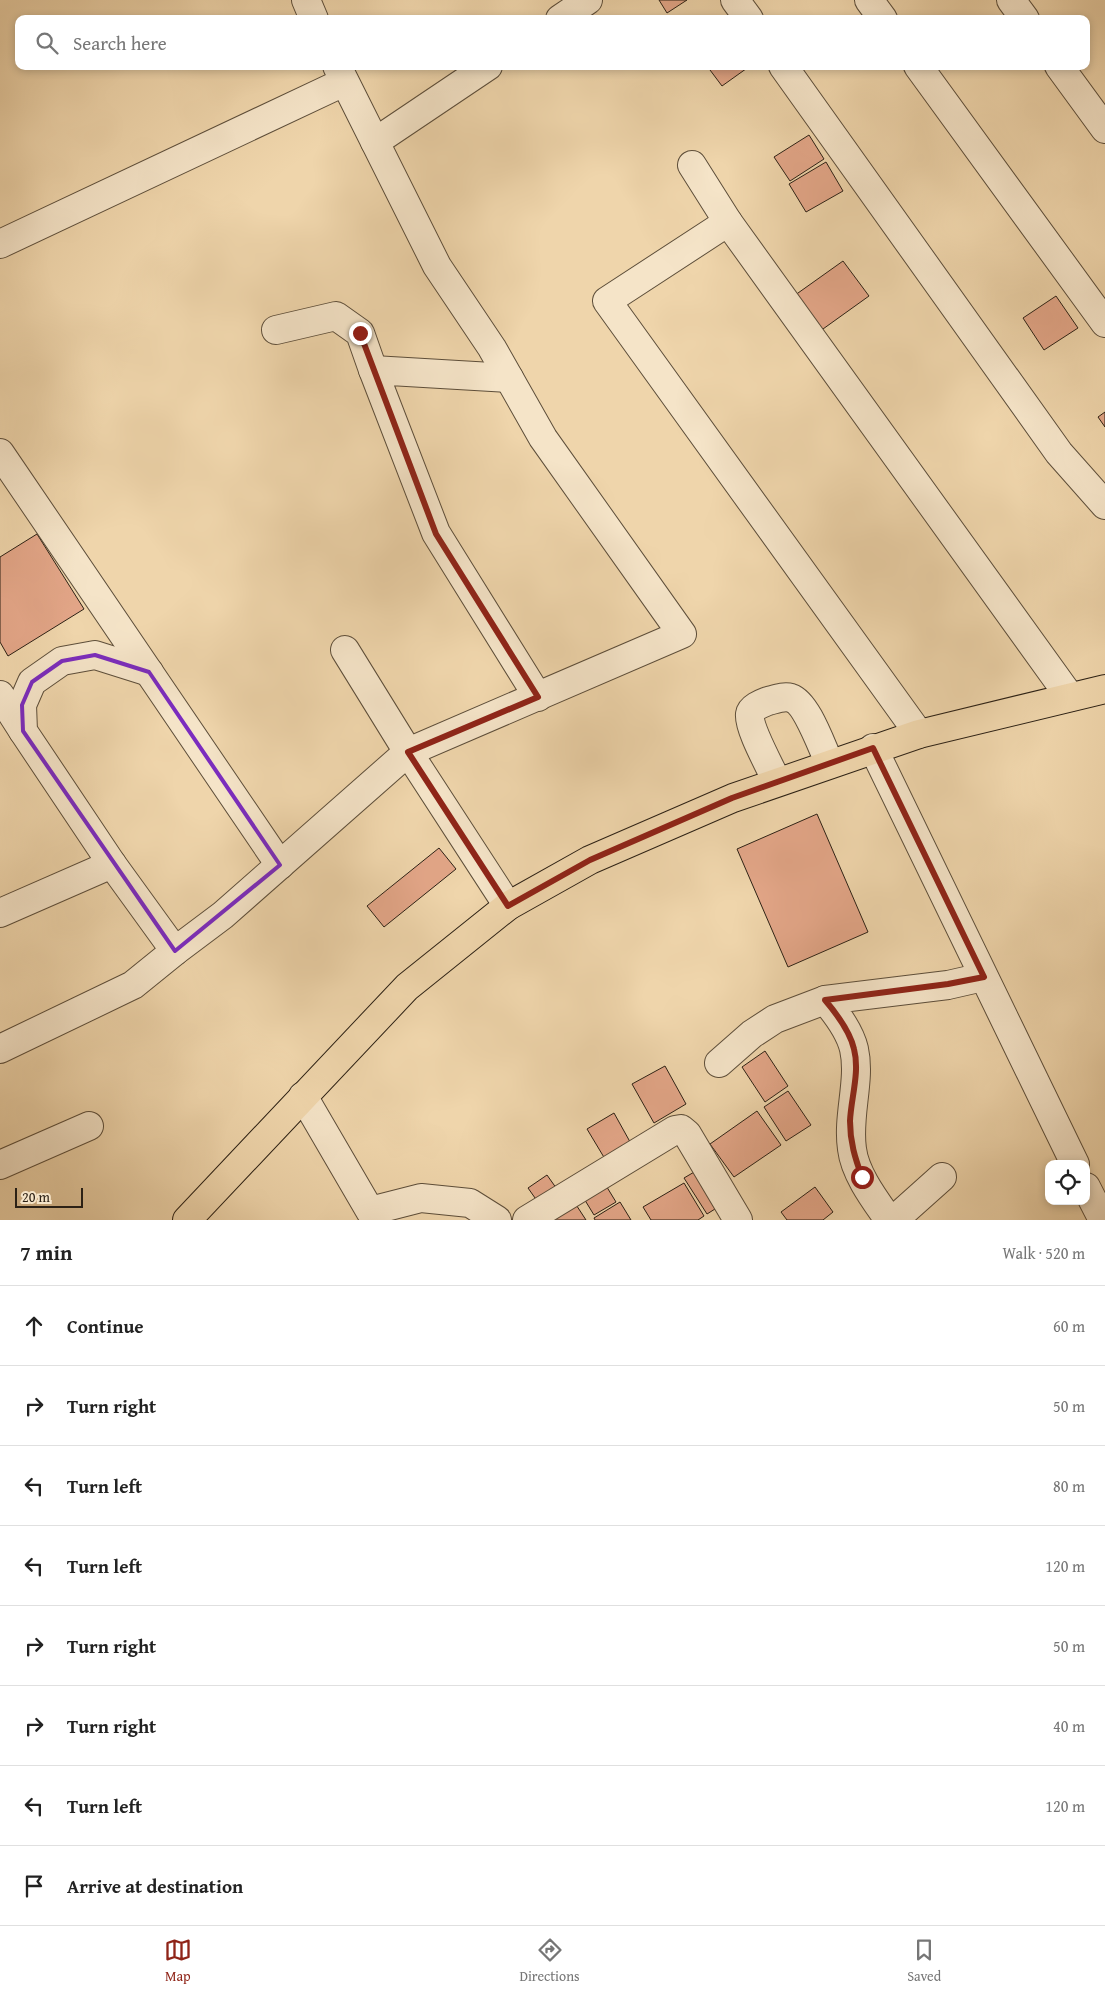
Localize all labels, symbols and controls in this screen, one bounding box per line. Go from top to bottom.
search box [15,15,1090,70]
icon: search [33,29,61,57]
text: Search here [73,29,167,57]
route end [349,322,372,345]
map controls [1045,1160,1090,1205]
button: locate [1045,1160,1090,1205]
route start [851,1166,874,1189]
scale bar [15,1185,82,1208]
text: 20 m [22,1187,50,1207]
text: 7 min [20,1237,72,1268]
text: Walk · 520 m [1002,1241,1085,1265]
icon: ahead [20,1312,48,1340]
text: Continue [67,1312,144,1340]
text: 60 m [1053,1314,1085,1338]
icon: right [20,1392,48,1420]
text: Turn right [67,1392,156,1420]
text: 50 m [1053,1394,1085,1418]
icon: left [20,1472,48,1500]
text: Turn left [67,1472,142,1500]
text: 80 m [1053,1474,1085,1498]
icon: left [20,1552,48,1580]
text: Turn left [67,1552,142,1580]
text: 120 m [1045,1554,1085,1578]
icon: right [20,1632,48,1660]
text: Turn right [67,1632,156,1660]
text: 50 m [1053,1634,1085,1658]
icon: right [20,1712,48,1740]
text: Turn right [67,1712,156,1740]
text: 40 m [1053,1714,1085,1738]
icon: left [20,1792,48,1820]
text: Turn left [67,1792,142,1820]
text: 120 m [1045,1794,1085,1818]
icon: arrive [20,1872,48,1900]
text: Arrive at destination [67,1872,243,1900]
tab: Map [164,1936,192,1986]
tab: Directions [519,1936,580,1986]
tab: Saved [907,1936,941,1986]

